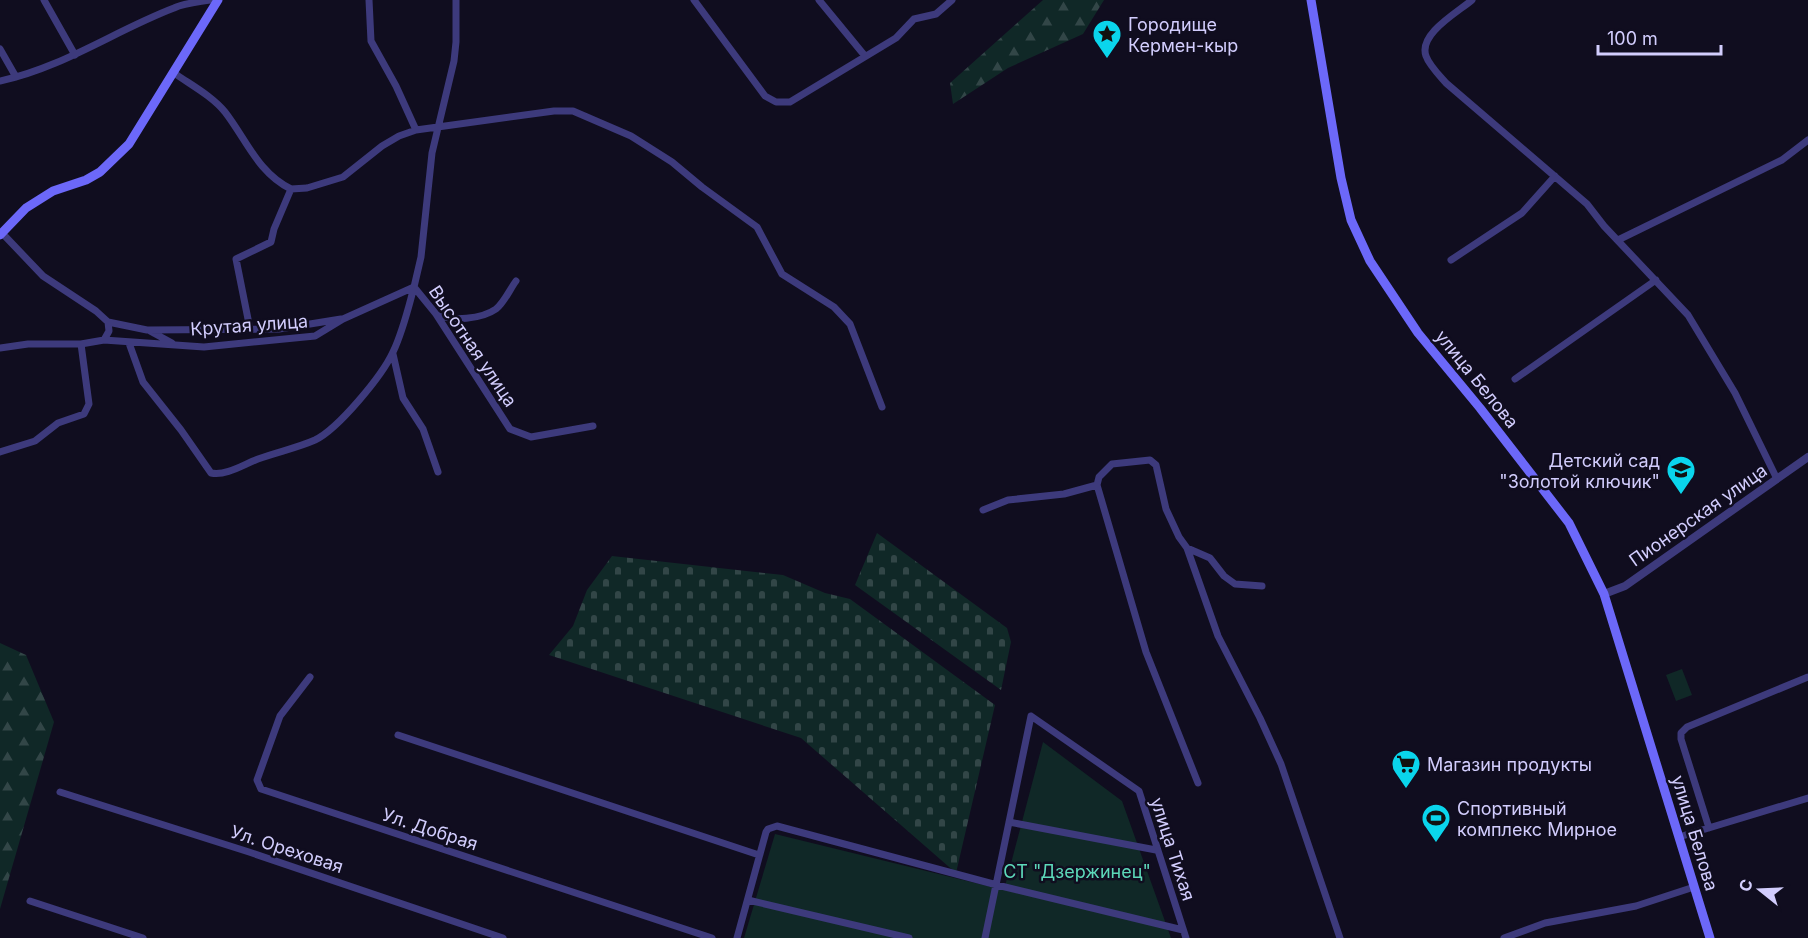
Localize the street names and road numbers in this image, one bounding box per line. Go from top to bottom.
street label: Высотная улица [425,281,521,411]
street label: Крутая улица [189,310,309,340]
street label: улица Белова [1431,326,1523,432]
street label: Пионерская улица [1625,460,1771,570]
street label: улица Белова [1667,773,1723,893]
street label: улица Тихая [1146,795,1200,903]
street label: Ул. Добрая [379,804,481,854]
street label: Ул. Ореховая [228,821,346,877]

